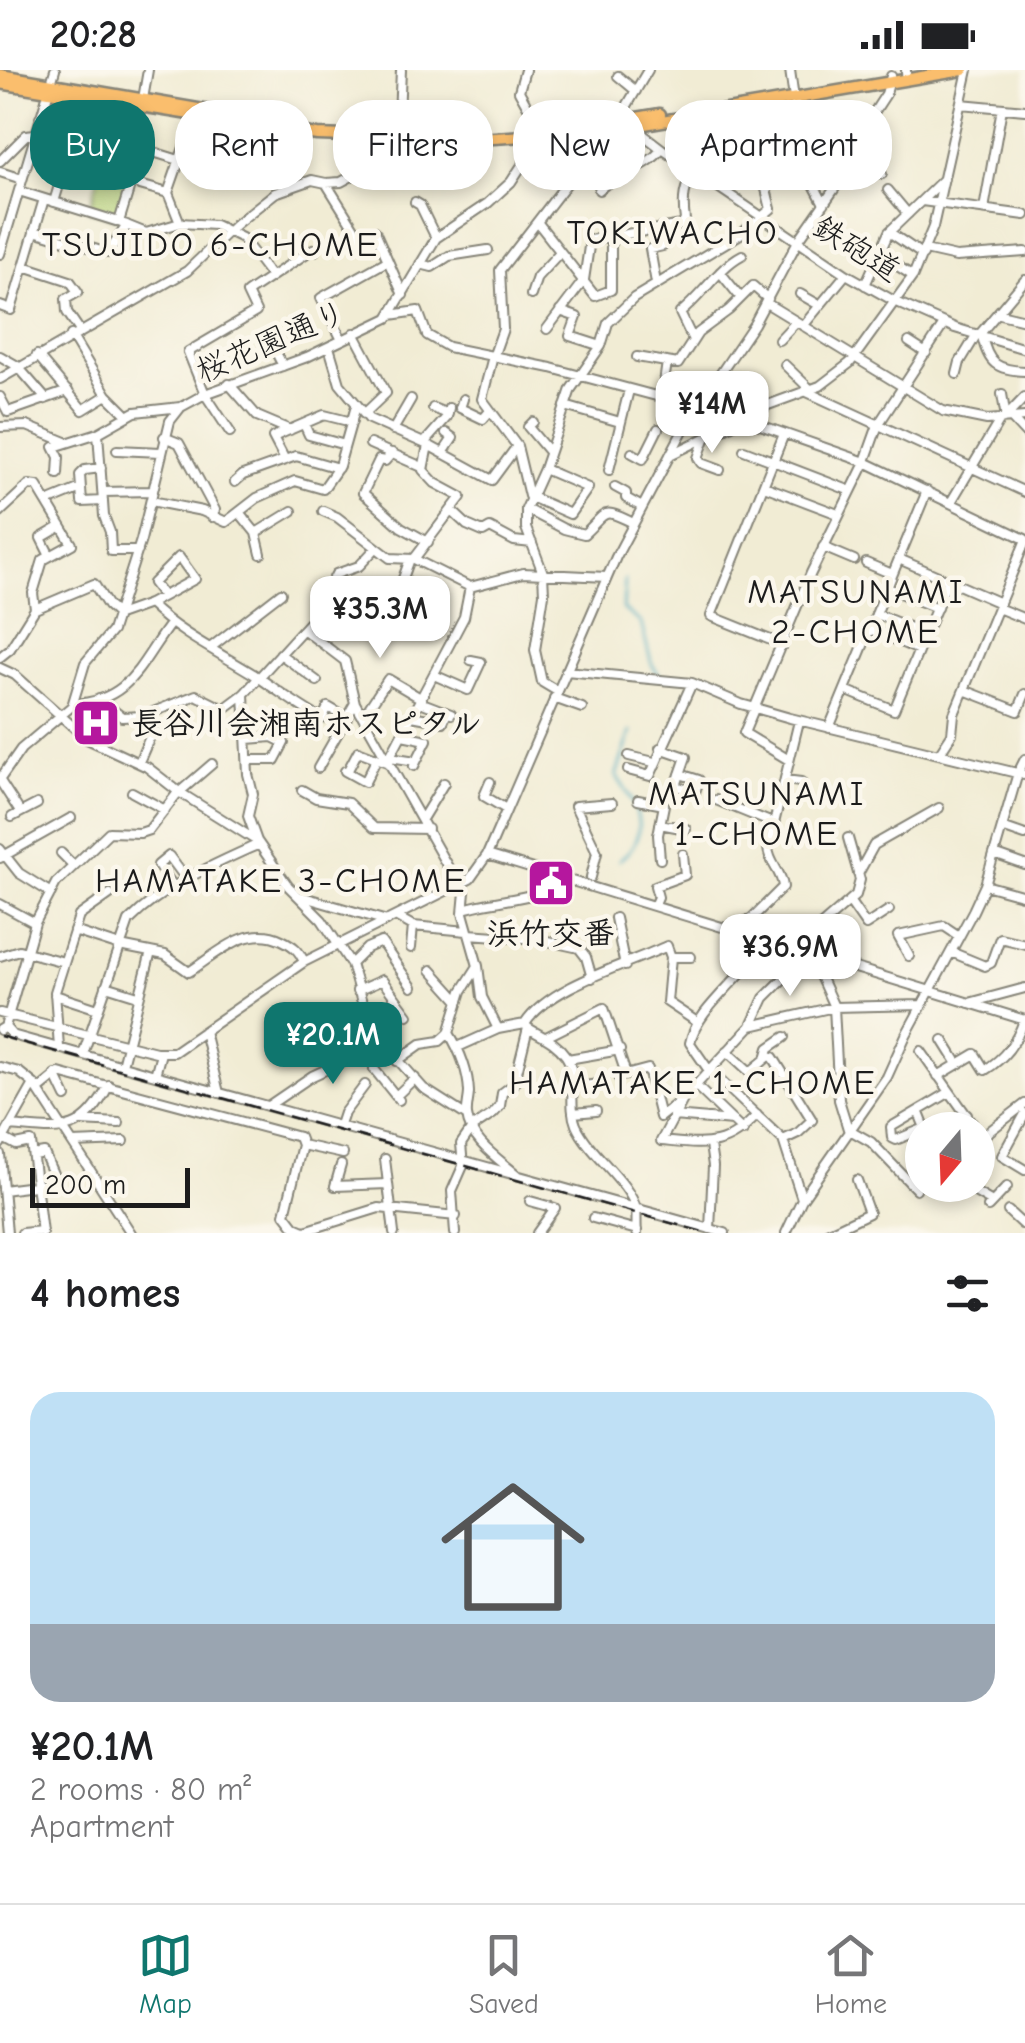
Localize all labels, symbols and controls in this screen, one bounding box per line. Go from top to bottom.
text: 20:28 [50,13,137,57]
chip: Buy [30,100,155,190]
chip: Rent [175,100,313,190]
chip: Filters [333,100,493,190]
chip: New [513,100,645,190]
chip: Apartment [665,100,892,190]
street label: 鉄砲道 [806,207,907,290]
district label: TOKIWACHO [567,212,779,253]
district label: TSUJIDO 6-CHOME [42,224,380,265]
street label: 桜花園通り [190,293,352,390]
pin: ¥14M [653,371,771,456]
text: ¥14M [678,385,746,422]
district label: MATSUNAMI 2-CHOME [747,571,965,652]
pin: ¥35.3M [299,576,461,661]
text: ¥35.3M [332,590,428,627]
hospital icon: 長谷川会湘南ホスピタル [70,697,122,749]
place label: 長谷川会湘南ホスピタル [131,705,482,742]
district label: MATSUNAMI 1-CHOME [648,773,866,854]
public building icon: 浜竹交番 [525,857,577,909]
district label: HAMATAKE 3-CHOME [95,860,467,901]
pin: ¥36.9M [709,914,871,999]
place label: 浜竹交番 [487,915,615,952]
text: ¥36.9M [742,928,838,965]
pin: ¥20.1M [252,1002,414,1087]
text: ¥20.1M [286,1016,380,1053]
district label: HAMATAKE 1-CHOME [509,1062,877,1103]
north arrow [905,1112,995,1202]
map controls [905,1112,995,1202]
scale bar [30,1163,190,1208]
text: 200 m [45,1169,126,1201]
icon: filters [940,1266,995,1321]
text: 4 homes [30,1269,180,1318]
icon: home [423,1457,603,1637]
text: ¥20.1M [30,1722,154,1771]
text: 2 rooms · 80 m² [30,1771,251,1808]
text: Apartment [30,1808,173,1845]
tab: Map [138,1928,193,2020]
tab: Saved [469,1928,539,2020]
tab: Home [815,1928,887,2020]

